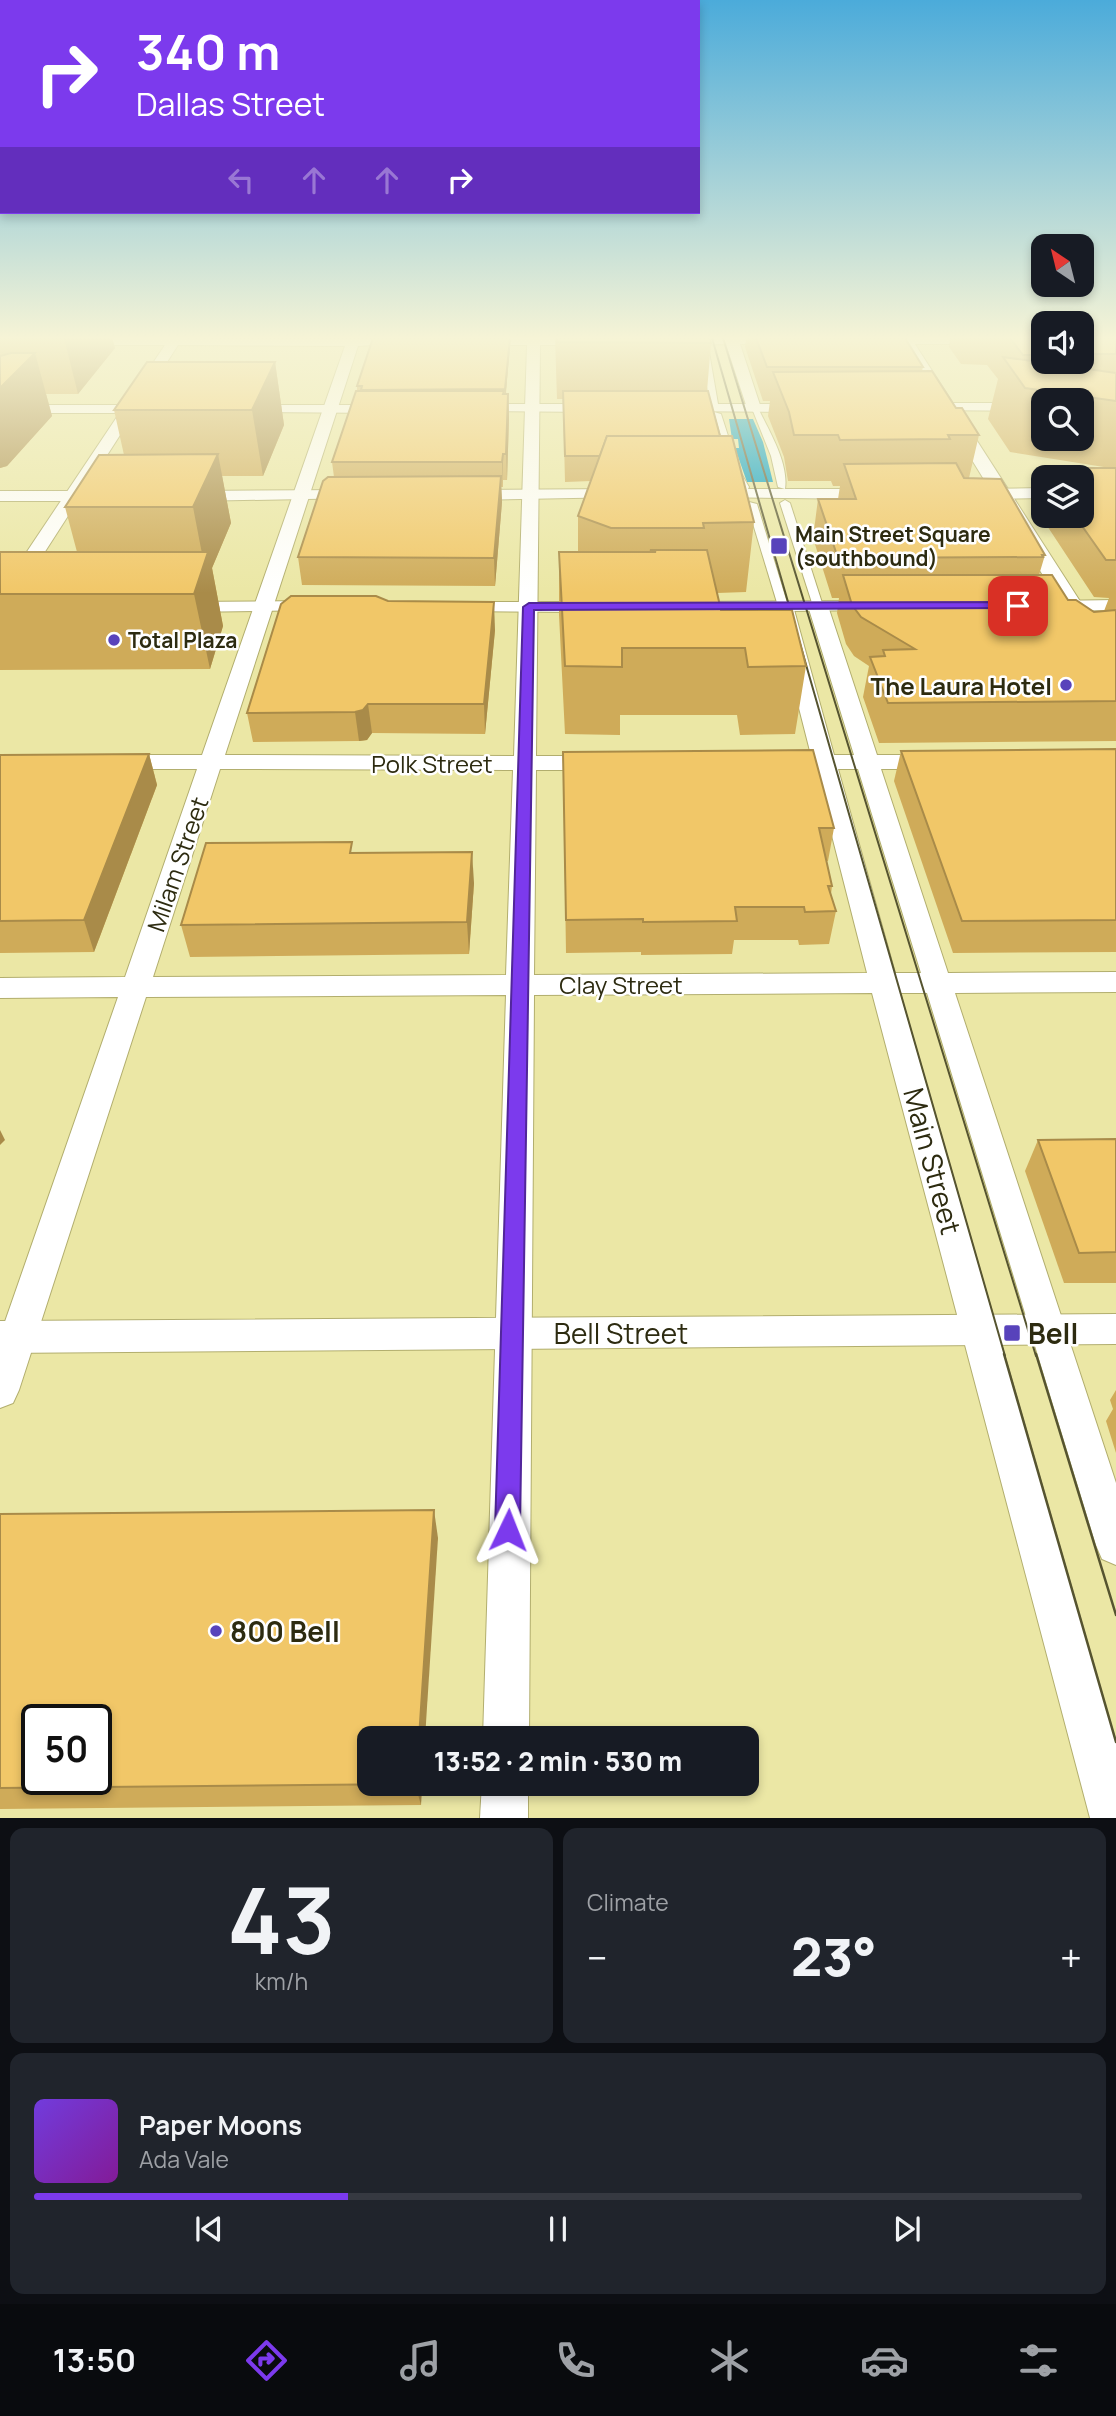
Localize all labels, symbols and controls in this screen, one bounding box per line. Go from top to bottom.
text: 340 m [136,18,280,85]
icon: right [21,28,112,119]
text: Dallas Street [136,82,325,126]
icon: left [222,161,260,199]
icon: ahead [295,161,333,199]
icon: ahead [368,161,406,199]
icon: right [441,161,479,199]
north arrow [1031,234,1094,298]
map controls [1031,234,1094,528]
button: sound [1031,311,1094,374]
button: search [1031,388,1094,451]
button: layers [1031,465,1094,528]
place label: Main Street Square (southbound) [795,520,991,572]
marker: Main Street Square (southbound) [769,536,789,556]
pin [988,576,1048,636]
icon: arrive [999,587,1037,625]
place label: Total Plaza [128,626,237,654]
marker: Total Plaza [106,632,122,648]
place label: The Laura Hotel [871,669,1052,702]
marker: The Laura Hotel [1058,677,1074,693]
street label: Polk Street [371,747,493,780]
street label: Milam Street [139,792,215,936]
street label: Clay Street [559,968,683,1001]
street label: Main Street [895,1084,971,1238]
street label: Bell Street [554,1314,688,1352]
place label: Bell [1028,1314,1078,1352]
marker: Bell [1002,1323,1022,1343]
position arrow [471,1493,545,1567]
place label: 800 Bell [230,1612,340,1650]
marker: 800 Bell [208,1623,224,1639]
speed limit sign: 50 [21,1704,112,1795]
text: 13:52 · 2 min · 530 m [434,1743,682,1779]
text: 43 [227,1857,336,1981]
text: Climate [587,1886,669,1918]
text: 23° [791,1921,877,1992]
text: − [587,1931,608,1983]
text: + [1060,1931,1082,1983]
text: km/h [255,1965,308,1997]
text: Paper Moons [139,2107,302,2143]
text: Ada Vale [139,2143,229,2175]
icon: previous [190,2210,228,2248]
icon: pause [539,2210,577,2248]
icon: next [888,2210,926,2248]
icon: directions [242,2336,291,2385]
icon: music [396,2336,445,2385]
icon: phone [551,2336,600,2385]
icon: climate [705,2336,754,2385]
icon: car [860,2336,909,2385]
icon: filters [1014,2336,1063,2385]
text: 13:50 [53,2338,136,2382]

